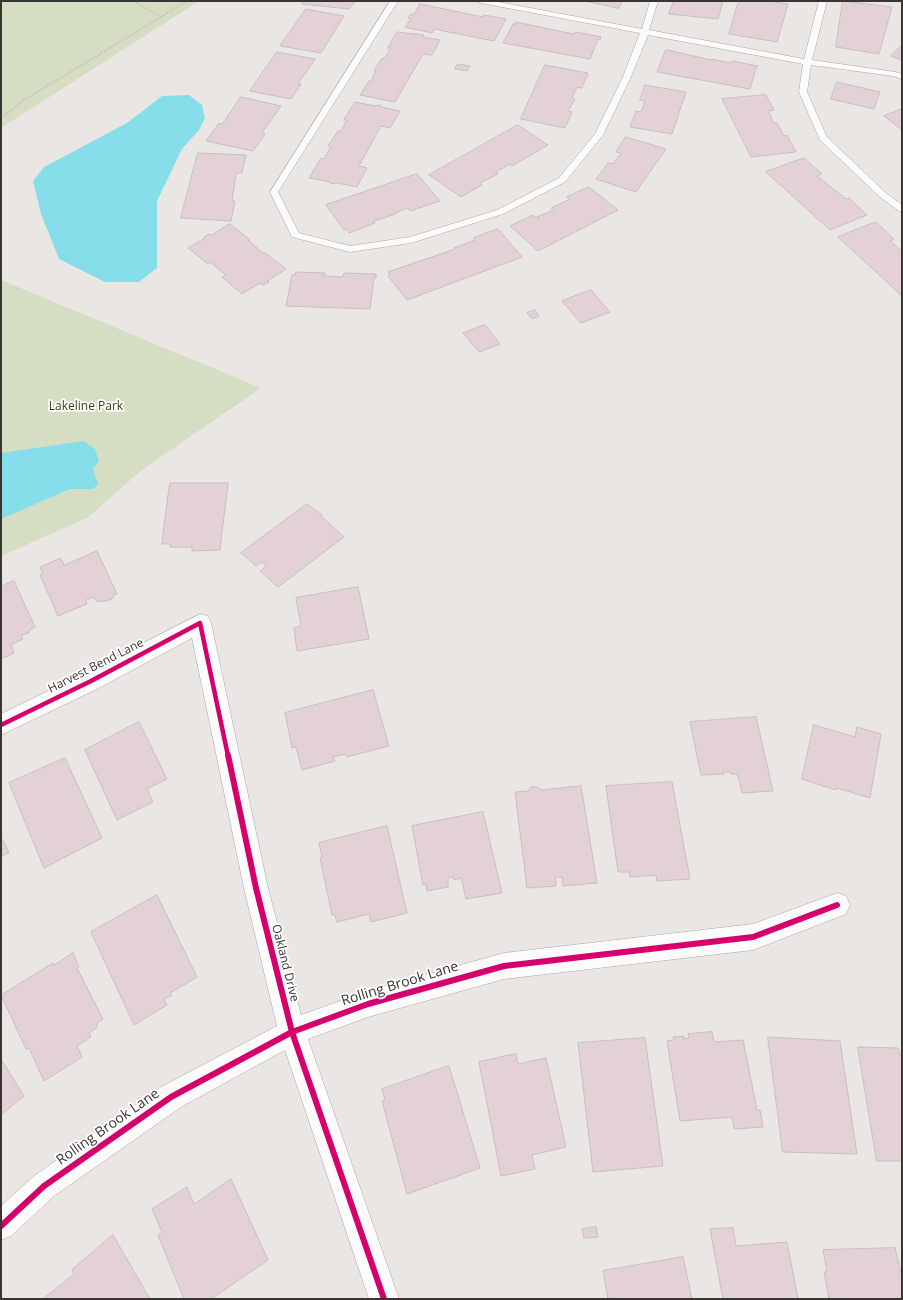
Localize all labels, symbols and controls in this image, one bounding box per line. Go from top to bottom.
park label: Lakeline Park [49,400,123,414]
street label: Harvest Bend Lane [46,636,146,696]
street label: Oakland Drive [268,923,302,1003]
street label: Rolling Brook Lane [339,958,461,1010]
street label: Rolling Brook Lane [53,1085,163,1169]

